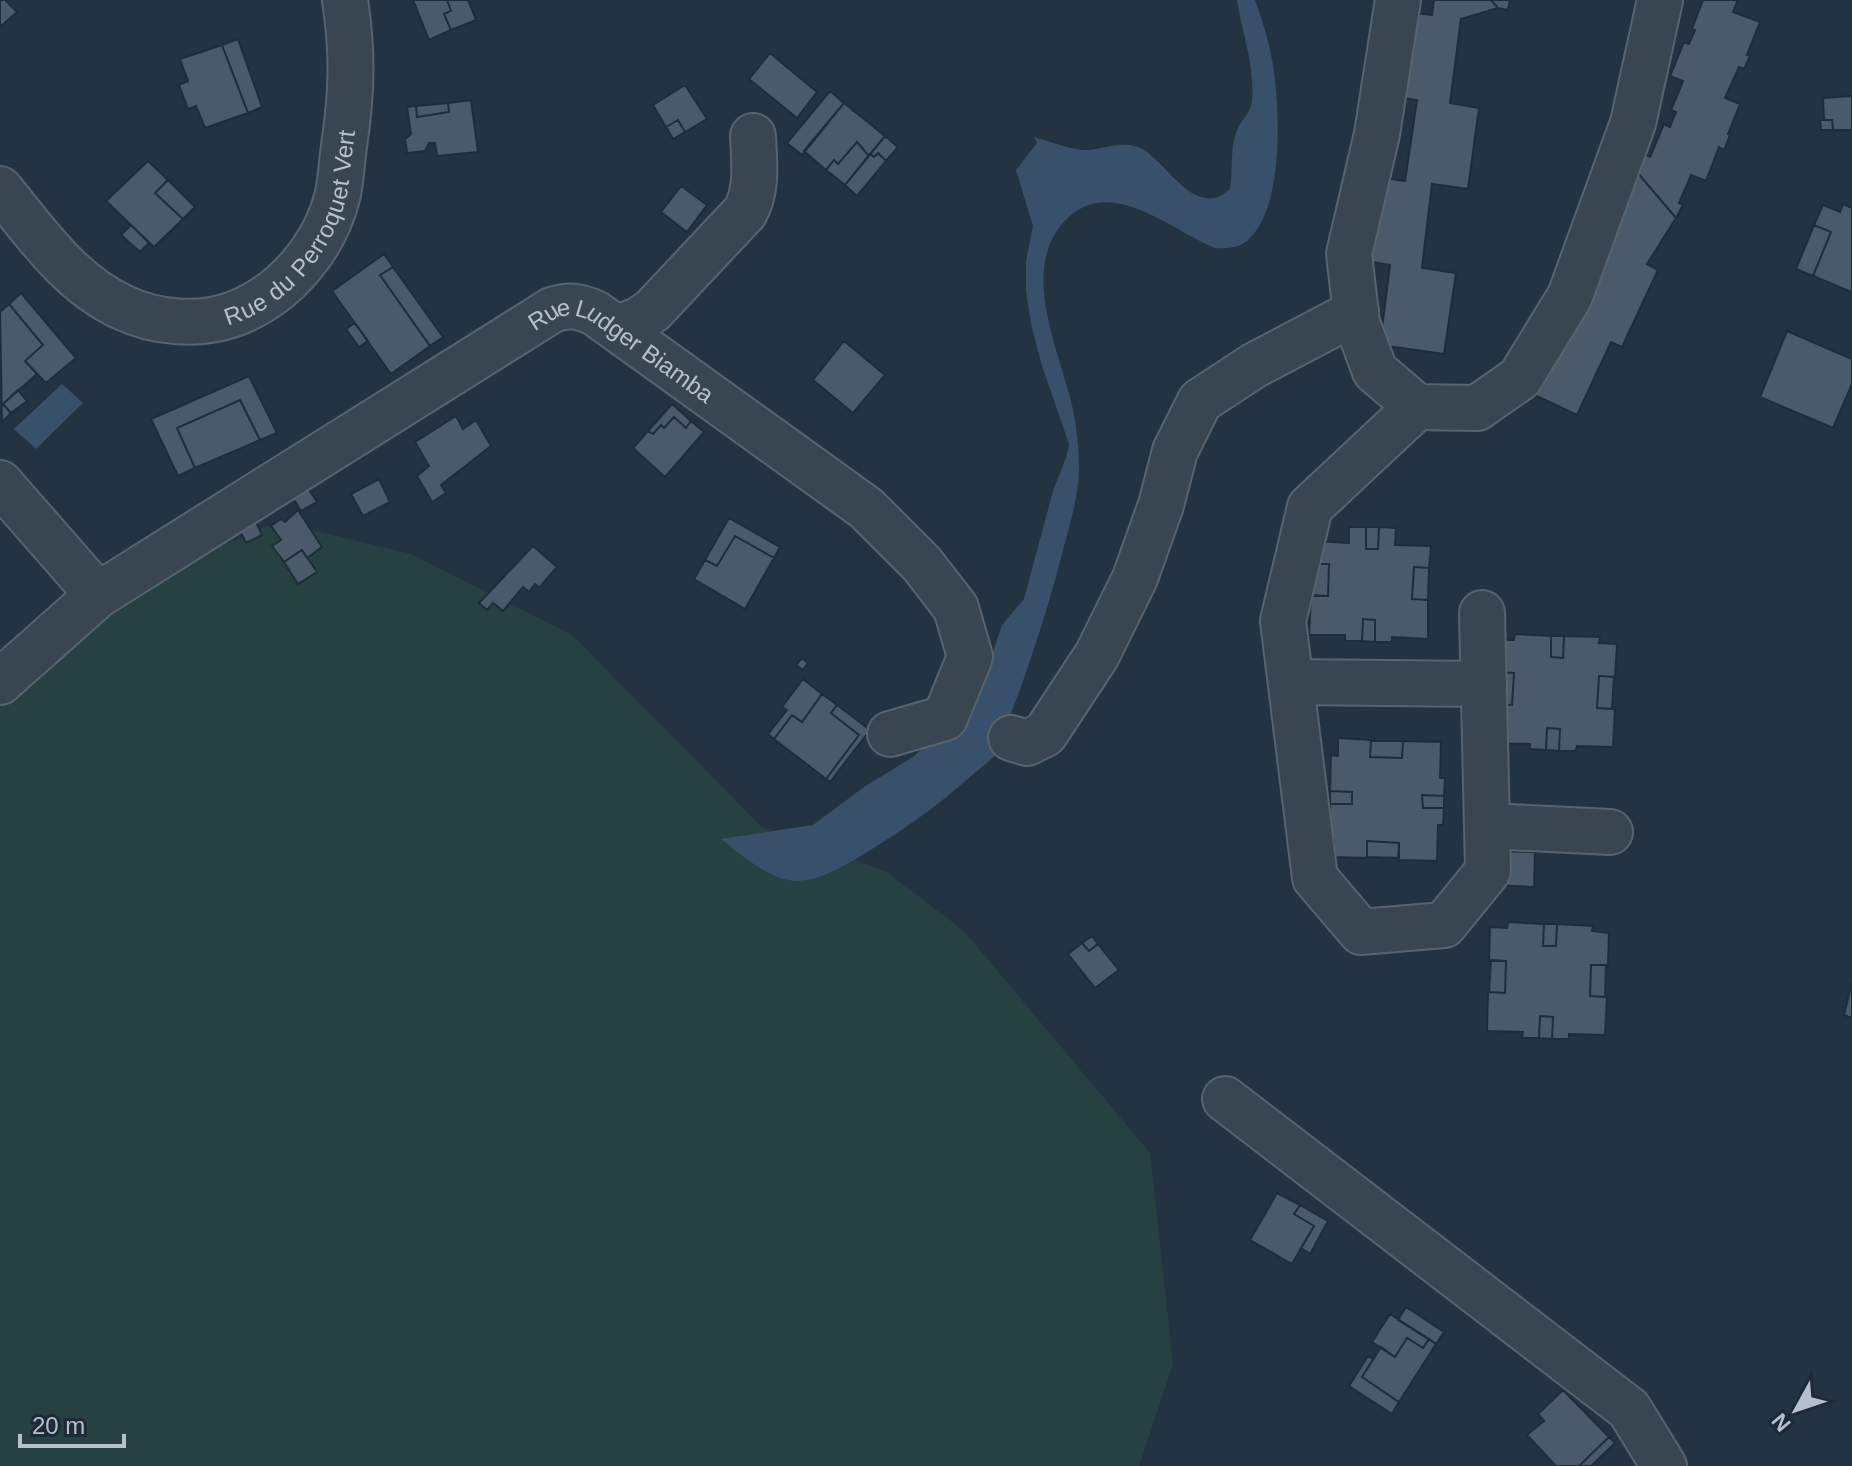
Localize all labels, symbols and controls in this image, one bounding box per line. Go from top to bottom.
street label: Rue du Perroquet Vert [220,128,360,330]
street label: Rue Ludger Biamba [523,293,720,408]
north arrow [1756,1370,1836,1450]
scale bar [20,1398,124,1448]
text: N [1766,1408,1796,1437]
text: 20 m [32,1412,85,1439]

